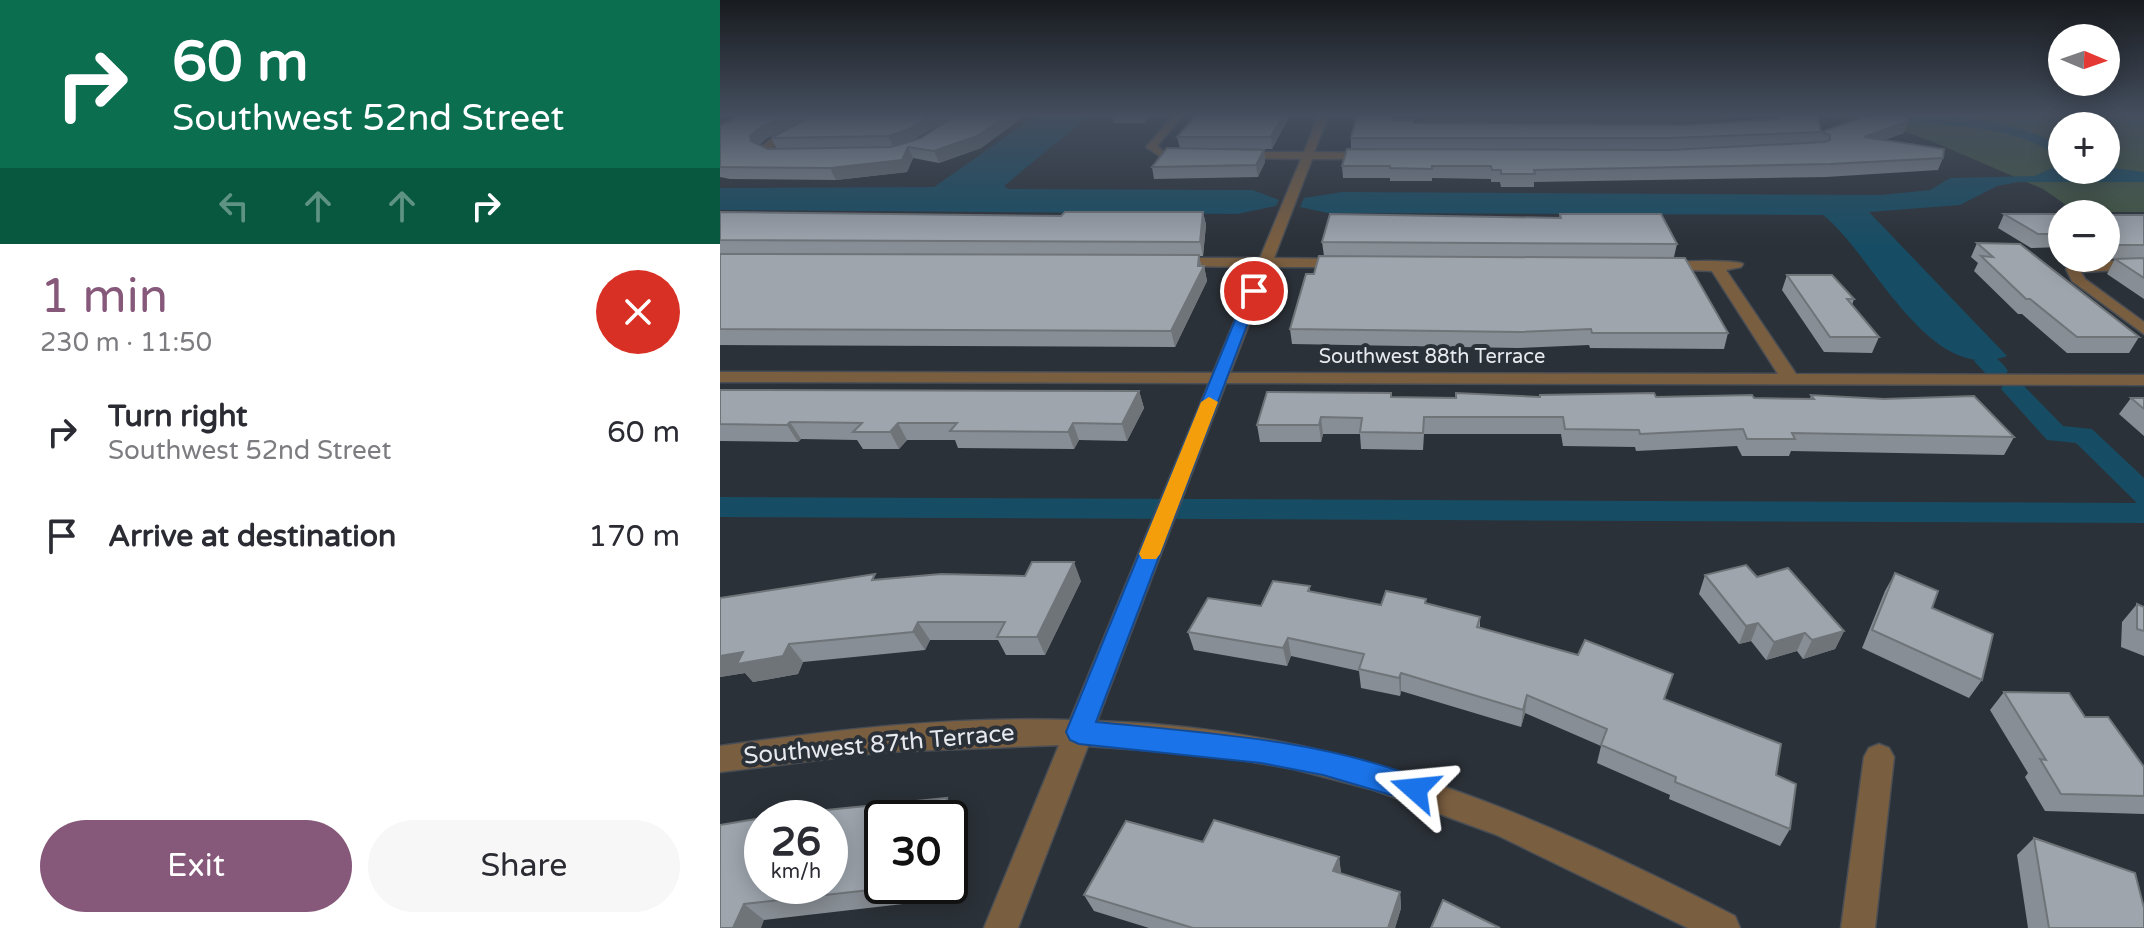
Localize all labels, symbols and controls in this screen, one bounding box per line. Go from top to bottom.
north arrow [2048,24,2120,96]
map controls [2048,24,2120,272]
text: 60 m [172,29,308,96]
icon: right [40,32,144,136]
text: Southwest 52nd Street [172,97,564,140]
button: + [2048,112,2120,184]
icon: left [212,184,256,228]
icon: ahead [296,184,340,228]
icon: ahead [380,184,424,228]
icon: right [464,184,508,228]
button: − [2048,200,2120,272]
pin [1220,257,1288,325]
text: 1 min [40,268,168,326]
icon: arrive [1232,269,1276,313]
button: close [596,270,680,354]
text: 230 m · 11:50 [40,327,212,358]
street label: Southwest 88th Terrace [1319,345,1545,369]
text: Turn right [108,398,248,435]
icon: right [40,410,84,454]
text: 60 m [607,414,680,451]
text: Southwest 52nd Street [108,435,391,466]
icon: arrive [40,514,84,558]
text: Arrive at destination [108,518,396,555]
text: 170 m [588,518,680,555]
street label: Southwest 87th Terrace [742,718,1016,771]
position arrow [1373,747,1457,831]
speed limit sign: 30 [864,800,968,904]
text: 26 [771,818,821,866]
button: Exit [40,820,352,912]
button: Share [368,820,680,912]
text: km/h [771,860,821,884]

